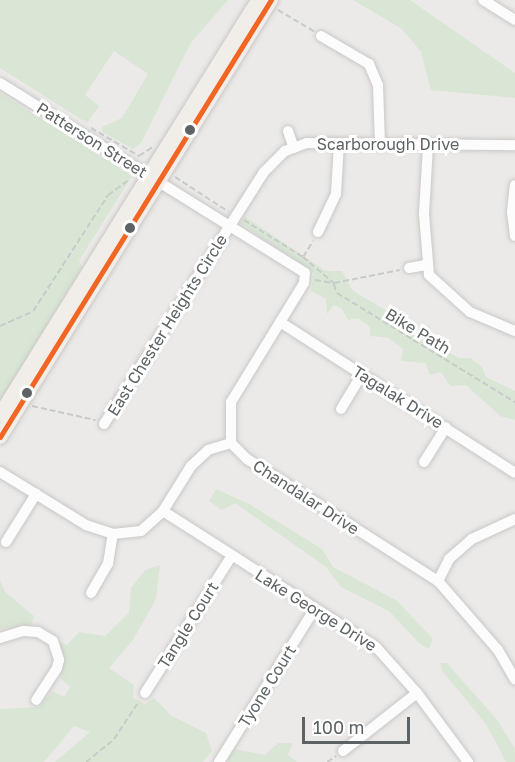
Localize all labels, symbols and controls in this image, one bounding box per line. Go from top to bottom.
street label: Patterson Street [33,98,151,182]
unlabelled marker [184,124,196,136]
street label: Scarborough Drive [317,134,459,154]
unlabelled marker [124,222,136,234]
street label: East Chester Heights Circle [103,231,231,419]
street label: Bike Path [382,304,454,358]
street label: Tagalak Drive [349,362,447,432]
unlabelled marker [21,387,33,399]
street label: Chandalar Drive [249,456,363,538]
street label: Lake George Drive [252,565,380,655]
street label: Tangle Court [154,578,222,672]
street label: Tyone Court [234,641,300,731]
scale bar [305,705,413,743]
text: 100 m [313,716,364,738]

